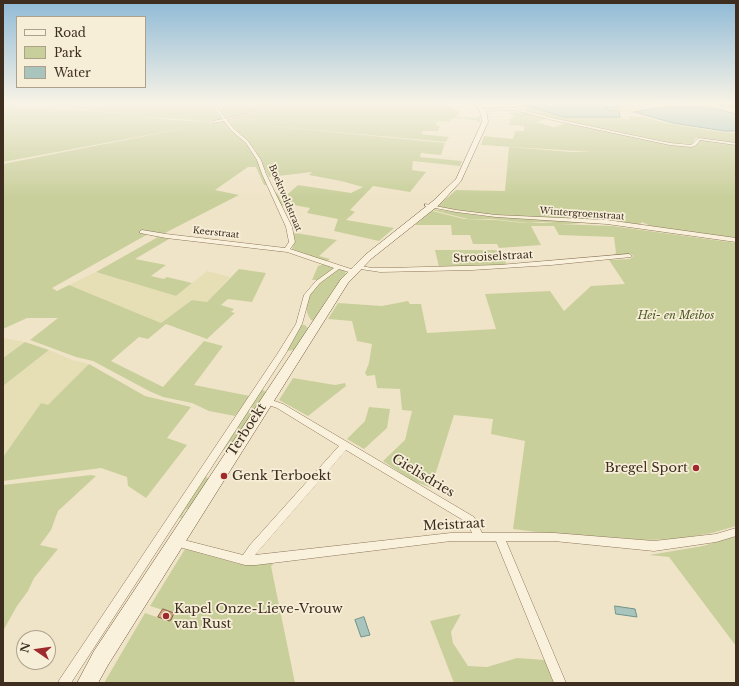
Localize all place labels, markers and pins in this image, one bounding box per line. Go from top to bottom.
place label: Bregel Sport [605,460,688,476]
marker: Bregel Sport [691,463,701,473]
place label: Genk Terboekt [232,468,332,484]
marker: Genk Terboekt [219,471,229,481]
place label: Kapel Onze-Lieve-Vrouw van Rust [174,601,343,632]
marker: Kapel Onze-Lieve-Vrouw van Rust [161,611,171,621]

